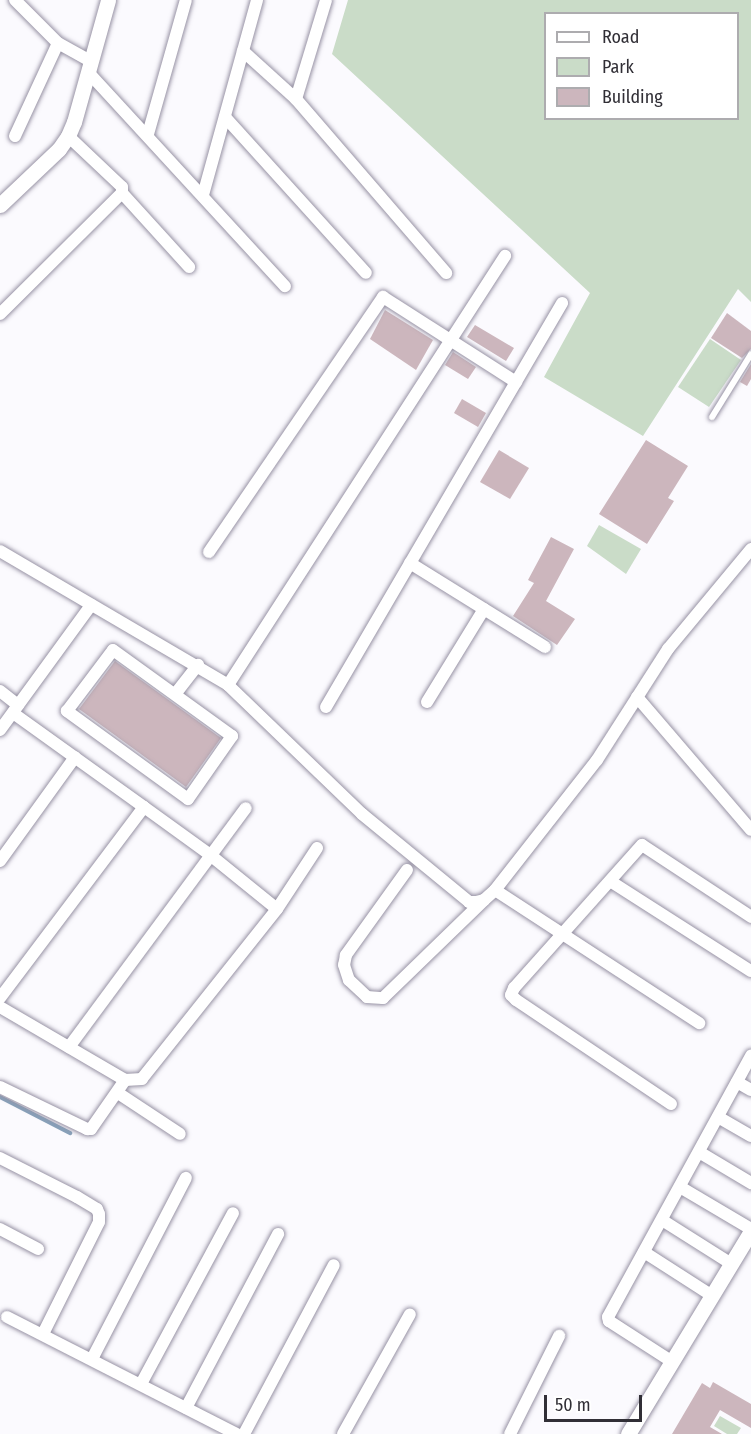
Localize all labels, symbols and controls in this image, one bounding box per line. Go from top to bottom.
legend [544,12,739,120]
text: Road [602,26,639,48]
text: Park [602,56,634,78]
text: Building [602,86,663,108]
scale bar [547,1383,644,1421]
text: 50 m [555,1394,591,1416]

